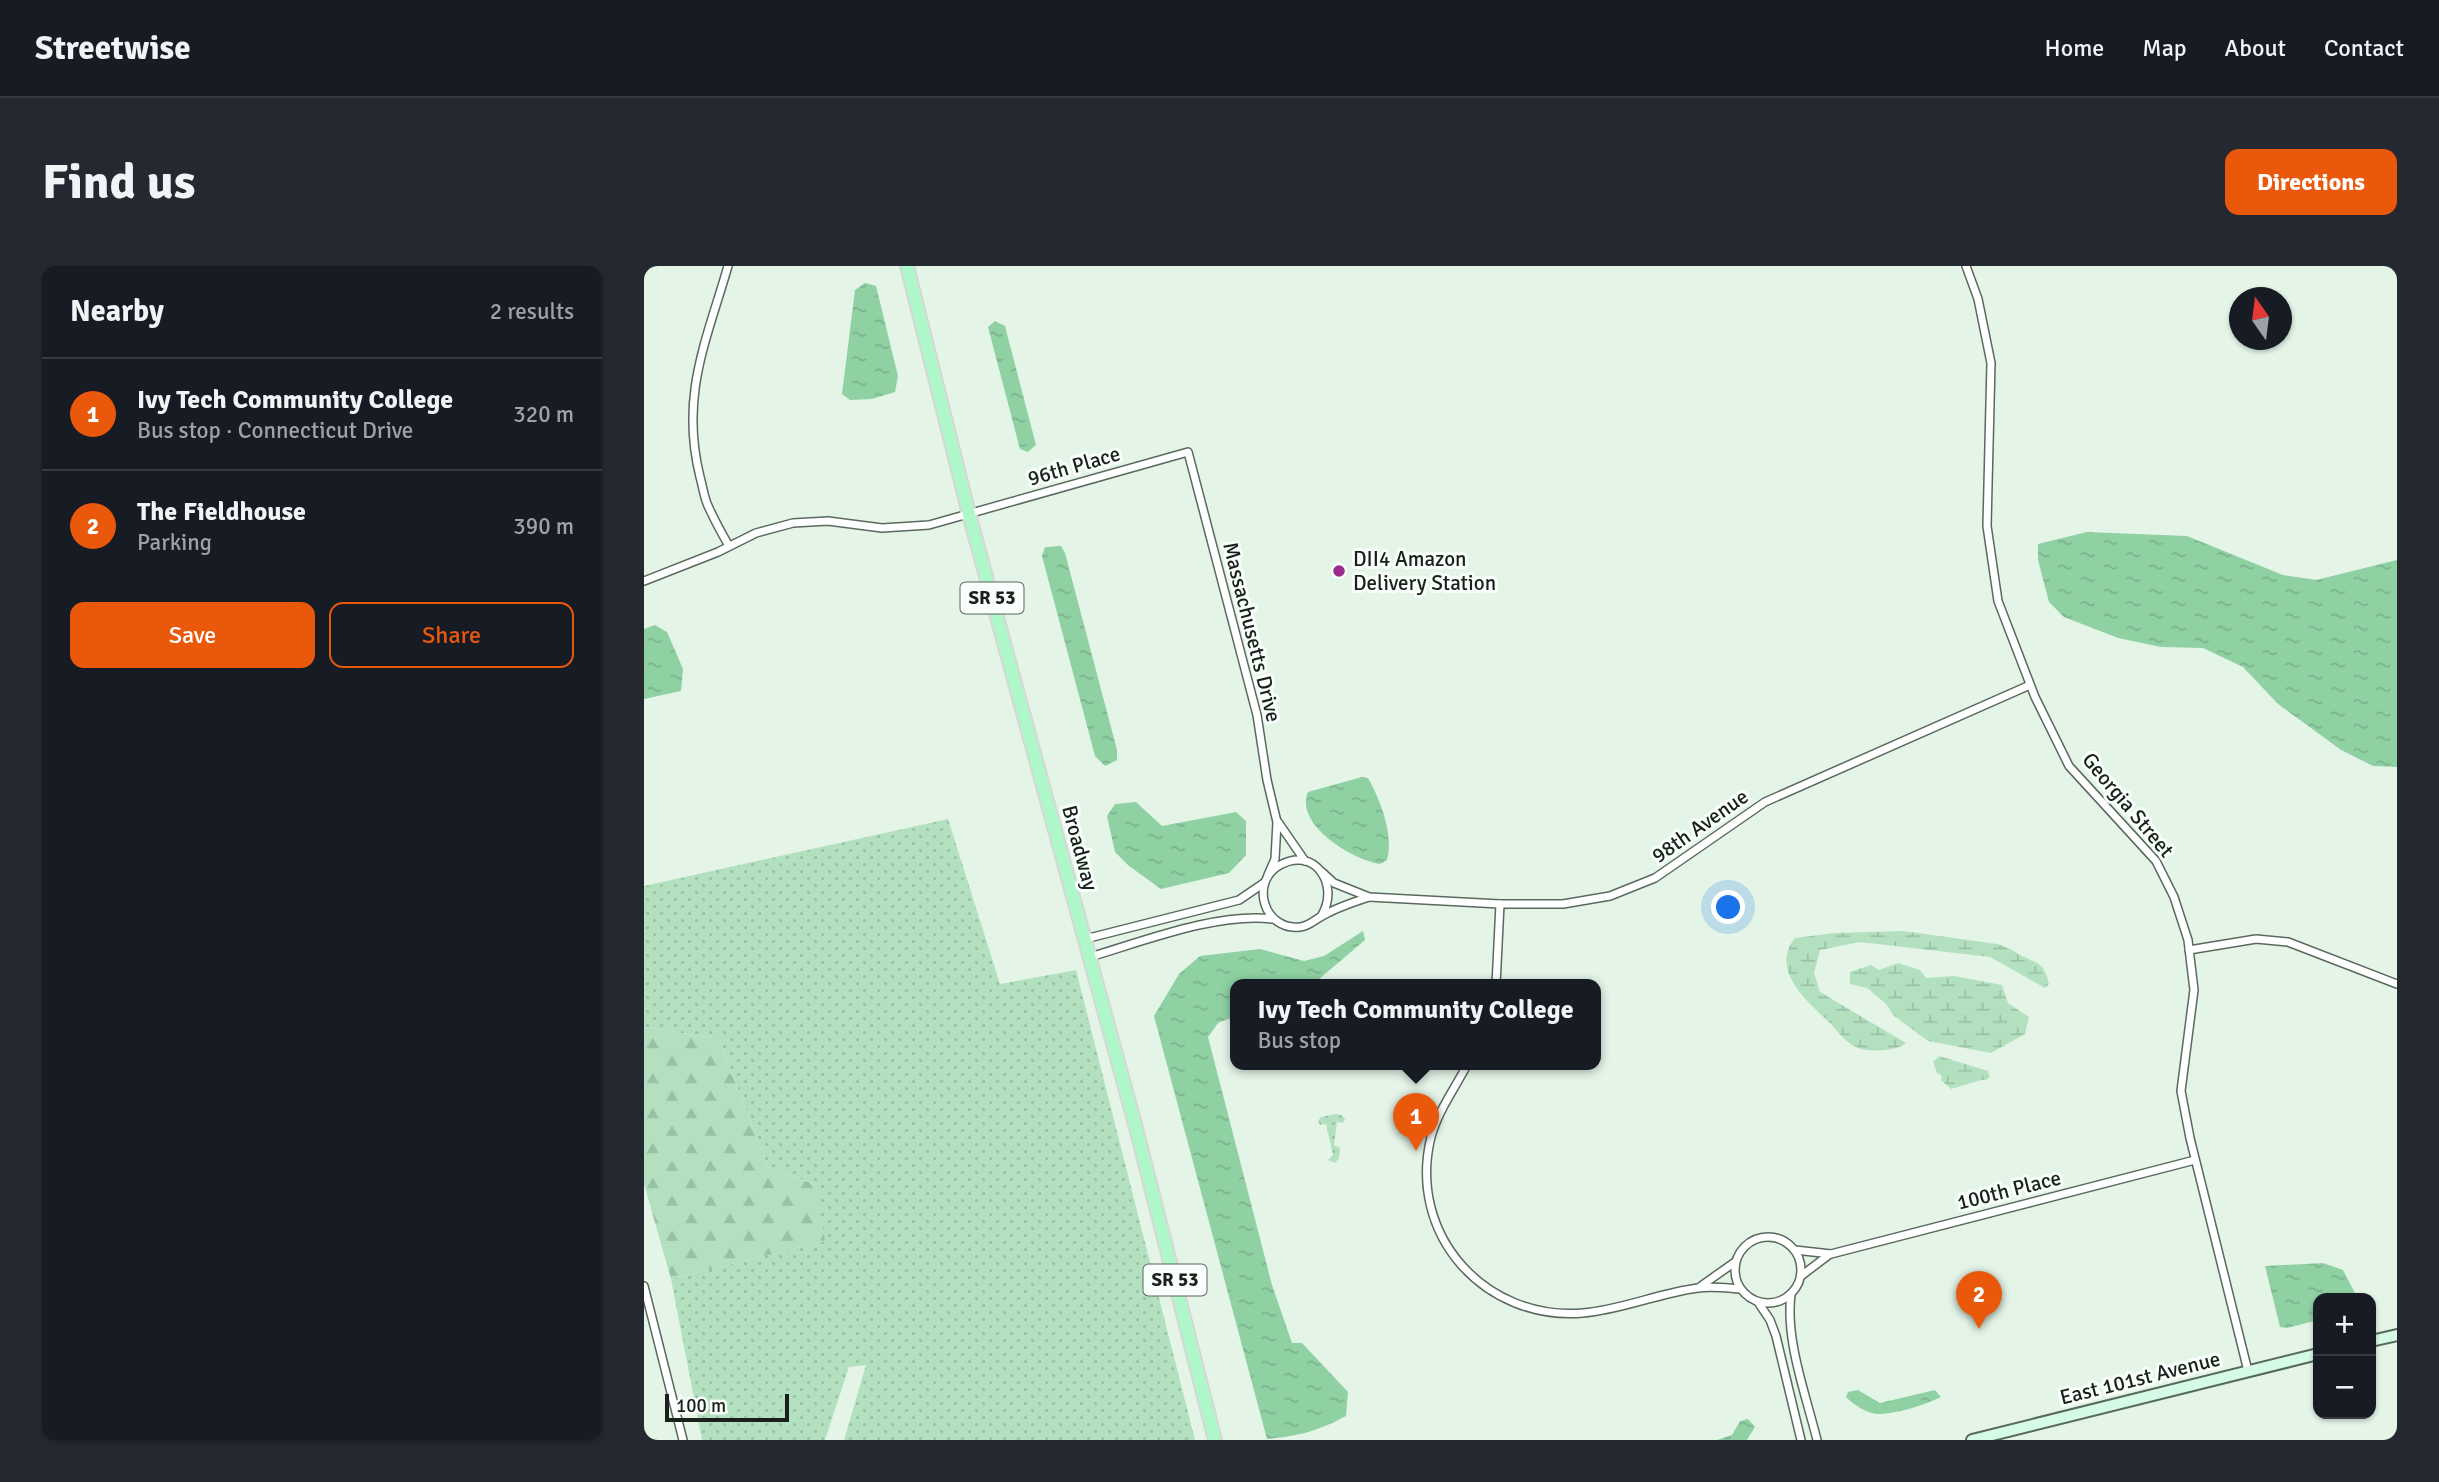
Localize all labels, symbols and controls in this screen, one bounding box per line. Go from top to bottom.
text: Streetwise [35,28,191,69]
text: Home [2044,33,2104,63]
text: Map [2142,33,2187,63]
text: About [2225,33,2286,63]
text: Contact [2324,33,2404,63]
button: Directions [2225,149,2397,215]
text: Find us [42,152,195,212]
north arrow [2229,287,2292,350]
text: Nearby [70,293,164,330]
text: 2 results [490,297,574,326]
text: Ivy Tech Community College [137,384,453,416]
text: 1 [87,400,99,429]
text: 320 m [513,400,574,429]
text: Bus stop · Connecticut Drive [137,416,413,445]
street label: 96th Place [1025,440,1123,492]
text: The Fieldhouse [137,496,306,528]
text: 2 [87,512,99,541]
text: 390 m [513,512,574,541]
text: Parking [137,528,212,557]
street label: Massachusetts Drive [1217,539,1287,725]
place label: DII4 Amazon Delivery Station [1353,546,1496,596]
marker: DII4 Amazon Delivery Station [1331,563,1347,579]
road number: SR 53 [960,582,1024,614]
button: Save [70,602,315,668]
button: Share [329,602,574,668]
street label: Georgia Street [2077,747,2179,863]
street label: 98th Avenue [1647,783,1753,869]
street label: Broadway [1056,802,1104,894]
your location [1711,890,1745,924]
popup [1230,979,1601,1070]
text: Ivy Tech Community College [1257,994,1574,1026]
text: Bus stop [1257,1026,1341,1055]
pin: 1 [1393,1093,1439,1151]
street label: 100th Place [1954,1165,2064,1215]
road number: SR 53 [1144,1264,1206,1296]
pin: 2 [1956,1271,2002,1329]
map controls [2313,1293,2376,1419]
button: + [2313,1293,2376,1356]
street label: East 101st Avenue [2057,1345,2223,1411]
button: − [2313,1356,2376,1419]
scale bar [665,1391,789,1423]
text: 100 m [676,1394,726,1418]

